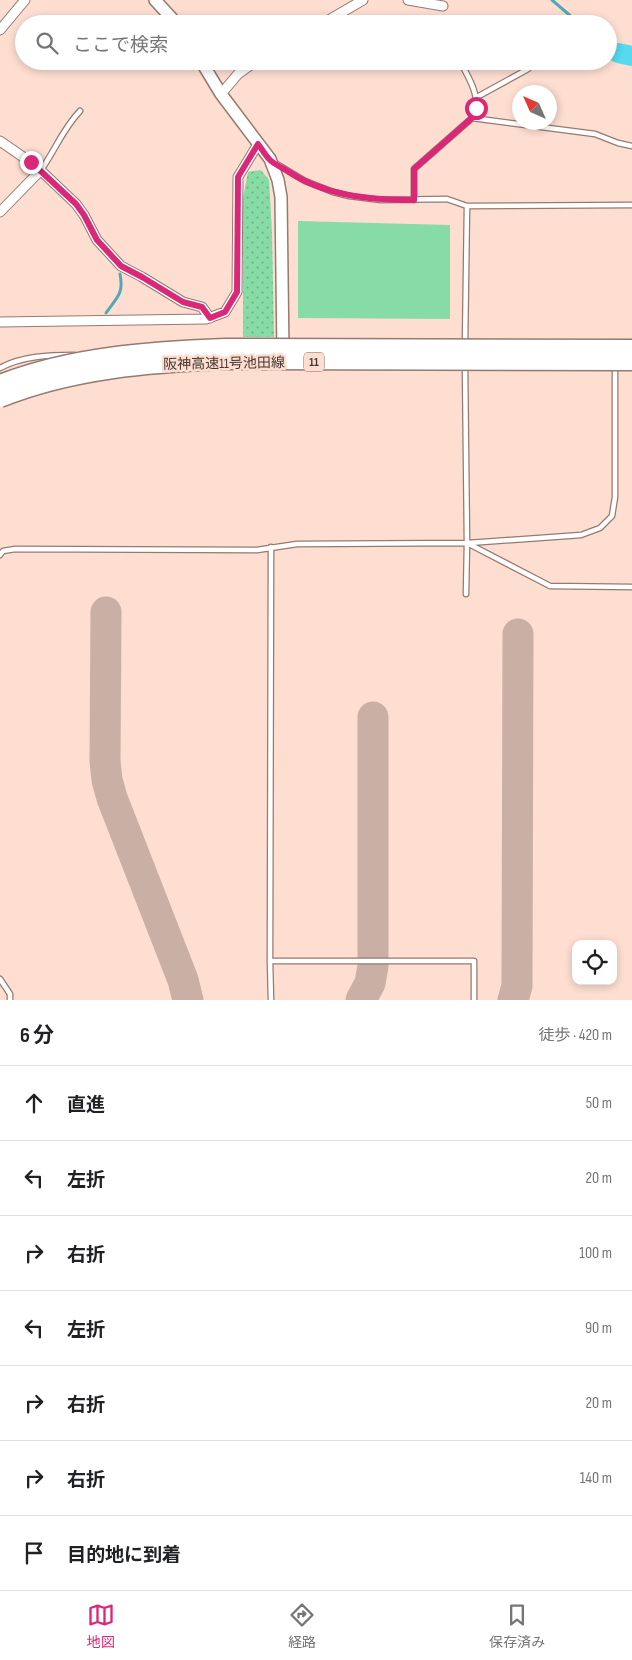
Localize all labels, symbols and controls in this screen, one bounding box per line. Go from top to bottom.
search box [15,15,617,70]
icon: search [33,29,61,57]
text: ここで検索 [73,34,168,57]
north arrow [512,85,557,130]
route start [465,97,488,120]
route end [20,151,43,174]
road number: 11 [304,352,324,372]
street label: 阪神高速11号池田線 [163,354,285,373]
map controls [572,940,617,985]
button: locate [572,940,617,985]
text: 6 分 [20,1023,54,1048]
text: 徒歩 · 420 m [538,1026,612,1045]
icon: ahead [20,1089,48,1117]
text: 直進 [67,1094,105,1117]
text: 50 m [586,1094,612,1113]
icon: left [20,1164,48,1192]
text: 左折 [67,1169,105,1192]
text: 20 m [585,1169,612,1188]
icon: right [20,1239,48,1267]
text: 右折 [67,1244,105,1267]
text: 100 m [579,1244,612,1263]
icon: left [20,1314,48,1342]
text: 左折 [67,1319,105,1342]
text: 90 m [585,1319,612,1338]
icon: right [20,1389,48,1417]
text: 右折 [67,1394,105,1417]
text: 20 m [585,1394,612,1413]
icon: right [20,1464,48,1492]
text: 右折 [67,1469,105,1492]
text: 140 m [580,1469,612,1488]
icon: arrive [20,1539,48,1567]
text: 目的地に到着 [67,1544,181,1567]
tab: 地図 [87,1601,115,1651]
tab: 経路 [288,1601,316,1651]
tab: 保存済み [489,1601,545,1651]

